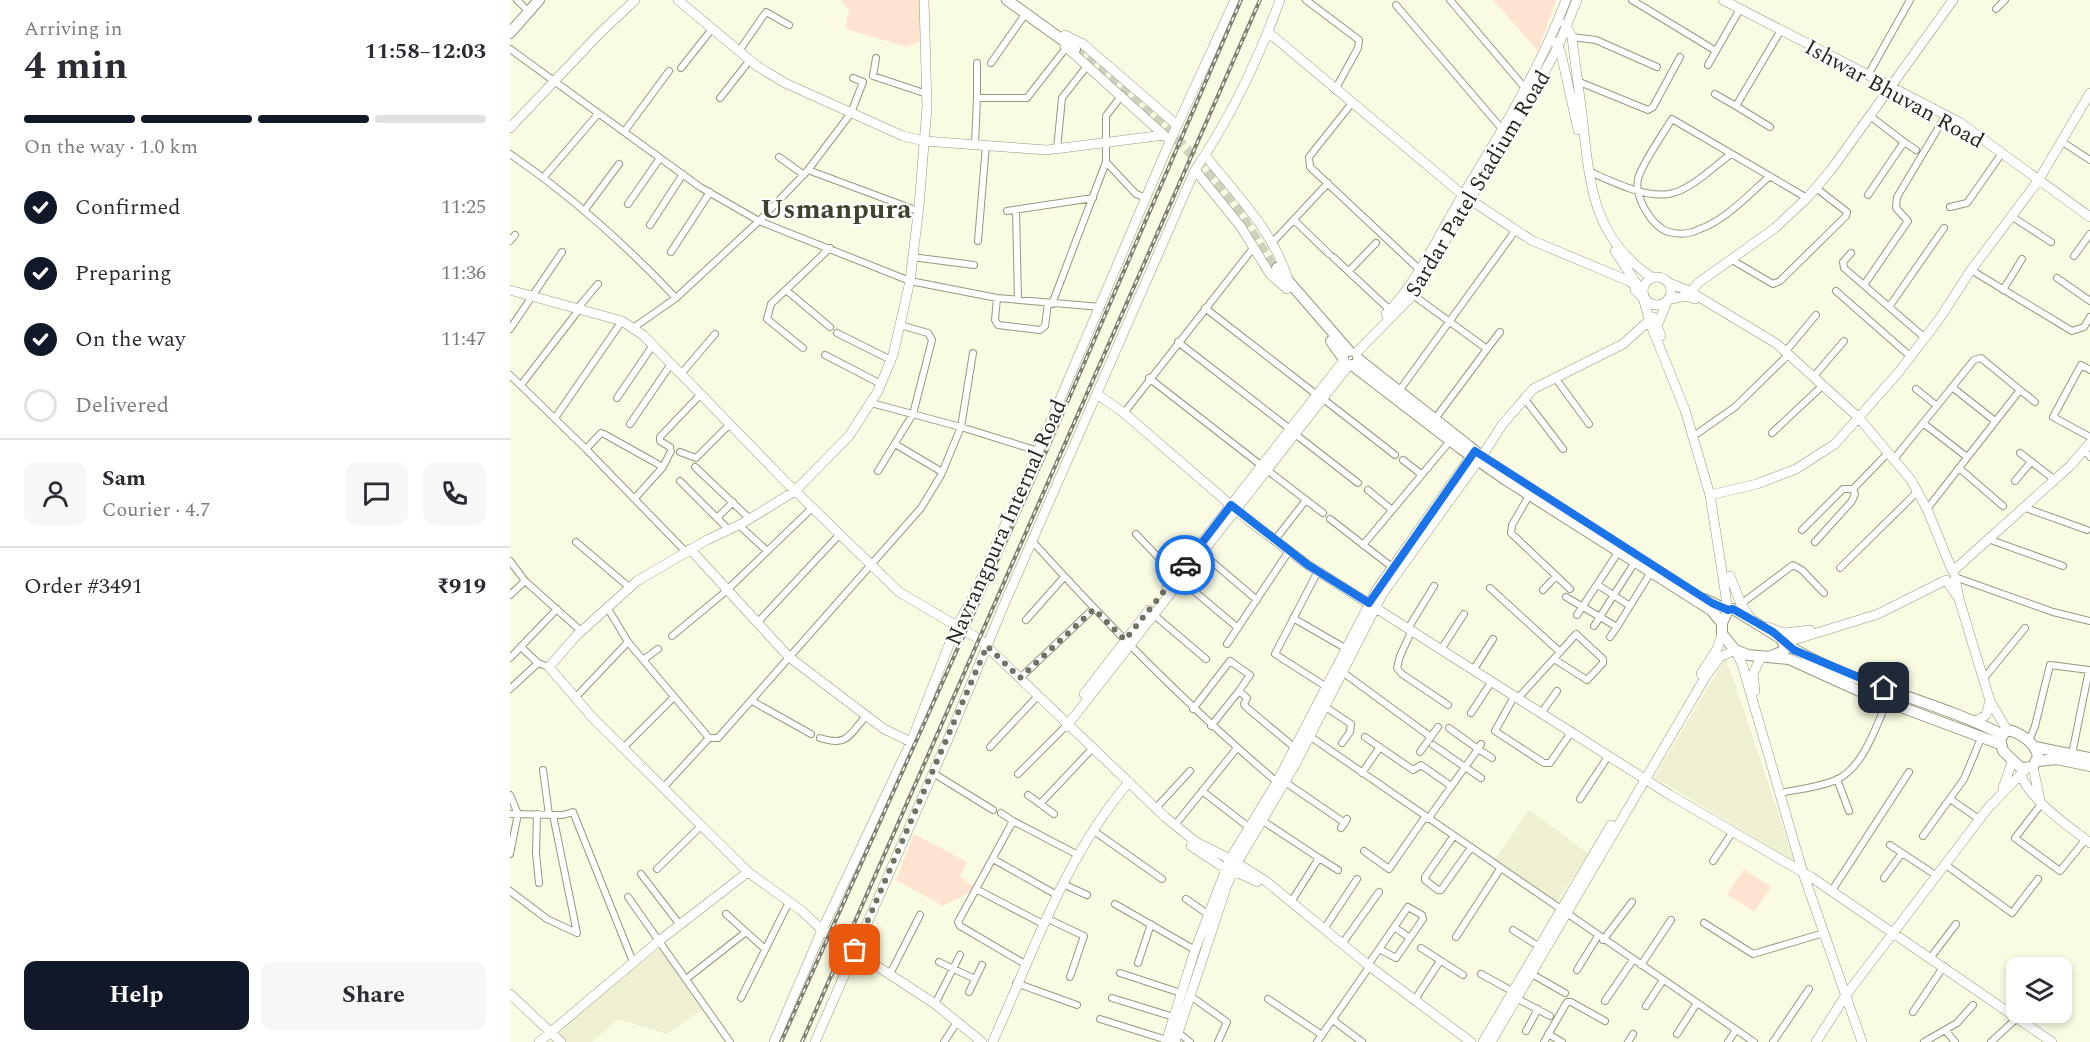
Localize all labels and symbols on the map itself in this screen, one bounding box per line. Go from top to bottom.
street label: Ishwar Bhuvan Road [1798,31,1990,157]
street label: Sardar Patel Stadium Road [1397,64,1559,304]
district label: Usmanpura [760,188,912,231]
street label: Navrangpura Internal Road [937,394,1076,651]
courier [1155,535,1215,595]
pin [1858,662,1909,713]
pin [829,924,880,975]

